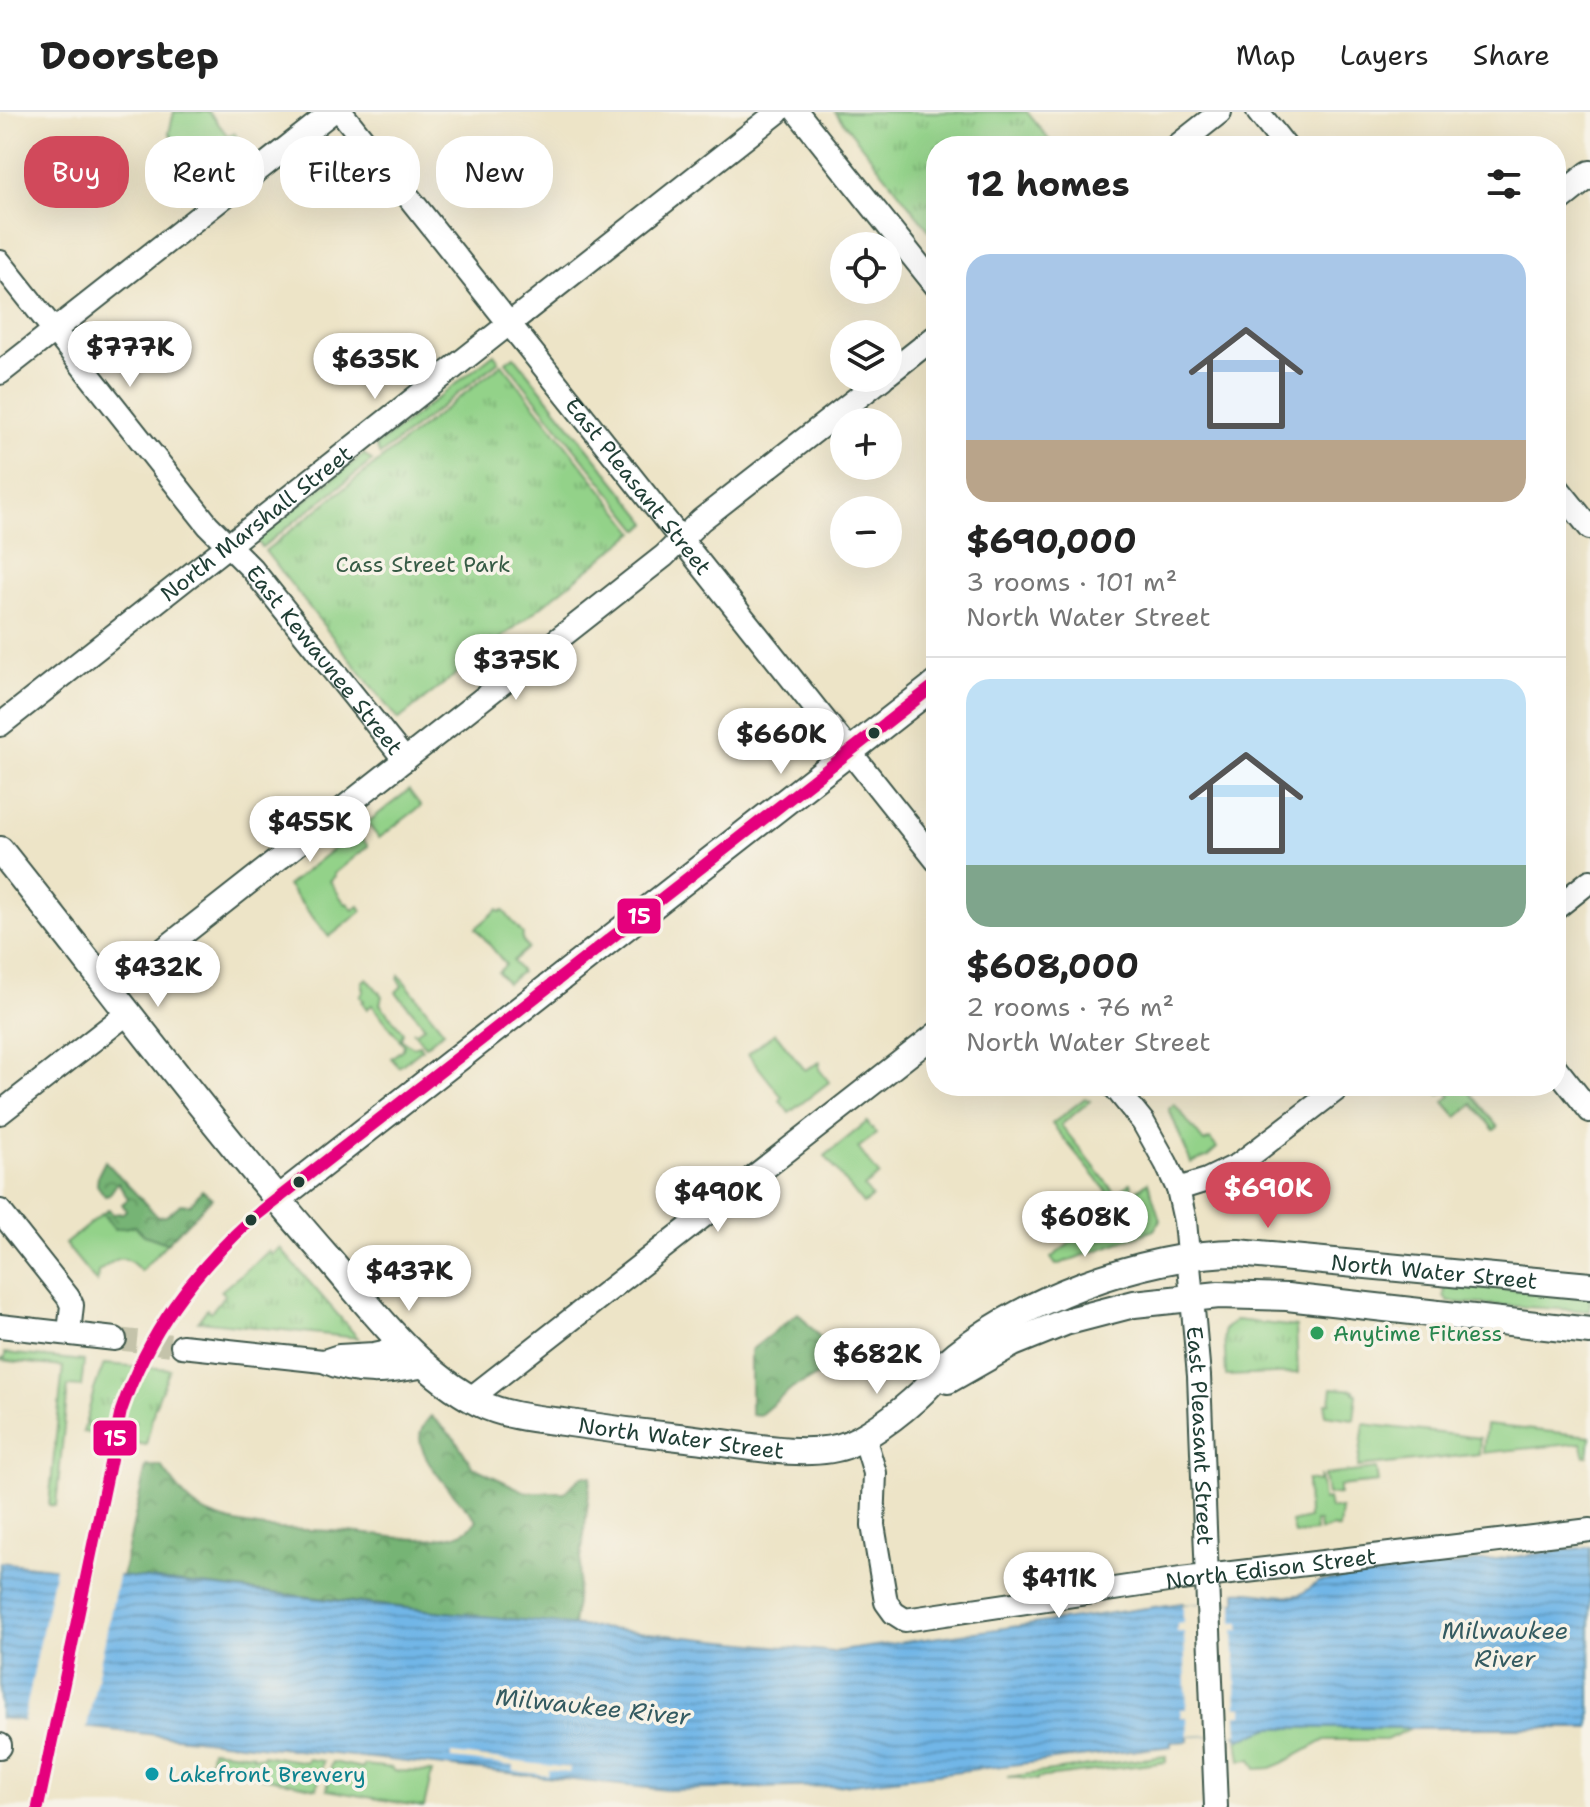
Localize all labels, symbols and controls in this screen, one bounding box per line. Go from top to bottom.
text: Doorstep [40,30,219,81]
text: Map [1236,36,1296,74]
text: Layers [1340,36,1429,74]
text: Share [1473,36,1550,74]
chip: Buy [24,136,129,208]
chip: Rent [145,136,264,208]
chip: Filters [280,136,420,208]
chip: New [436,136,553,208]
text: 12 homes [966,161,1130,207]
icon: filters [1482,162,1526,206]
map controls [830,232,902,568]
button: locate [830,232,902,304]
icon: home [1174,306,1318,450]
button: layers [830,320,902,392]
pin: $777K [74,321,186,389]
text: $777K [86,329,174,364]
pin: $635K [319,333,431,401]
text: $635K [331,341,419,376]
street label: East Pleasant Street [559,391,718,581]
button: + [830,408,902,480]
street label: North Marshall Street [154,439,358,608]
button: − [830,496,902,568]
text: $690,000 [966,518,1137,564]
park label: Cass Street Park [335,550,511,579]
street label: East Kewaunee Street [240,559,410,761]
text: 3 rooms · 101 m² [966,564,1177,599]
text: North Water Street [966,599,1211,634]
pin: $375K [460,634,572,702]
text: $375K [473,642,559,677]
pin: $660K [725,708,837,776]
text: $660K [736,716,826,751]
unlabelled marker [866,725,882,741]
icon: home [1174,731,1318,875]
pin: $455K [254,796,366,864]
text: $455K [267,804,353,839]
line badge: 15 [616,897,662,935]
text: 15 [627,902,651,931]
pin: $432K [102,941,214,1009]
text: $608,000 [966,943,1139,989]
text: $432K [114,949,202,984]
text: 2 rooms · 76 m² [966,989,1174,1024]
text: North Water Street [966,1024,1211,1059]
pin: $690K [1212,1162,1324,1230]
pin: $490K [662,1166,774,1234]
text: $690K [1224,1170,1312,1205]
unlabelled marker [291,1174,307,1190]
text: $490K [673,1174,763,1209]
pin: $608K [1029,1191,1141,1259]
text: $608K [1040,1199,1130,1234]
unlabelled marker [243,1212,259,1228]
pin: $437K [353,1245,465,1313]
street label: North Water Street [1330,1247,1539,1296]
text: $437K [365,1253,453,1288]
place label: Anytime Fitness [1333,1319,1503,1348]
marker: Anytime Fitness [1308,1324,1326,1342]
street label: East Pleasant Street [1180,1325,1220,1546]
pin: $682K [821,1328,933,1396]
text: $682K [832,1336,922,1371]
street label: North Water Street [576,1410,785,1465]
line badge: 15 [92,1419,138,1457]
text: 15 [103,1424,127,1453]
street label: North Edison Street [1164,1541,1378,1596]
pin: $411K [1003,1552,1115,1620]
text: $411K [1022,1560,1097,1595]
water label: Milwaukee River [1442,1615,1568,1675]
water label: Milwaukee River [494,1681,693,1733]
place label: Lakefront Brewery [168,1760,366,1789]
marker: Lakefront Brewery [143,1765,161,1783]

